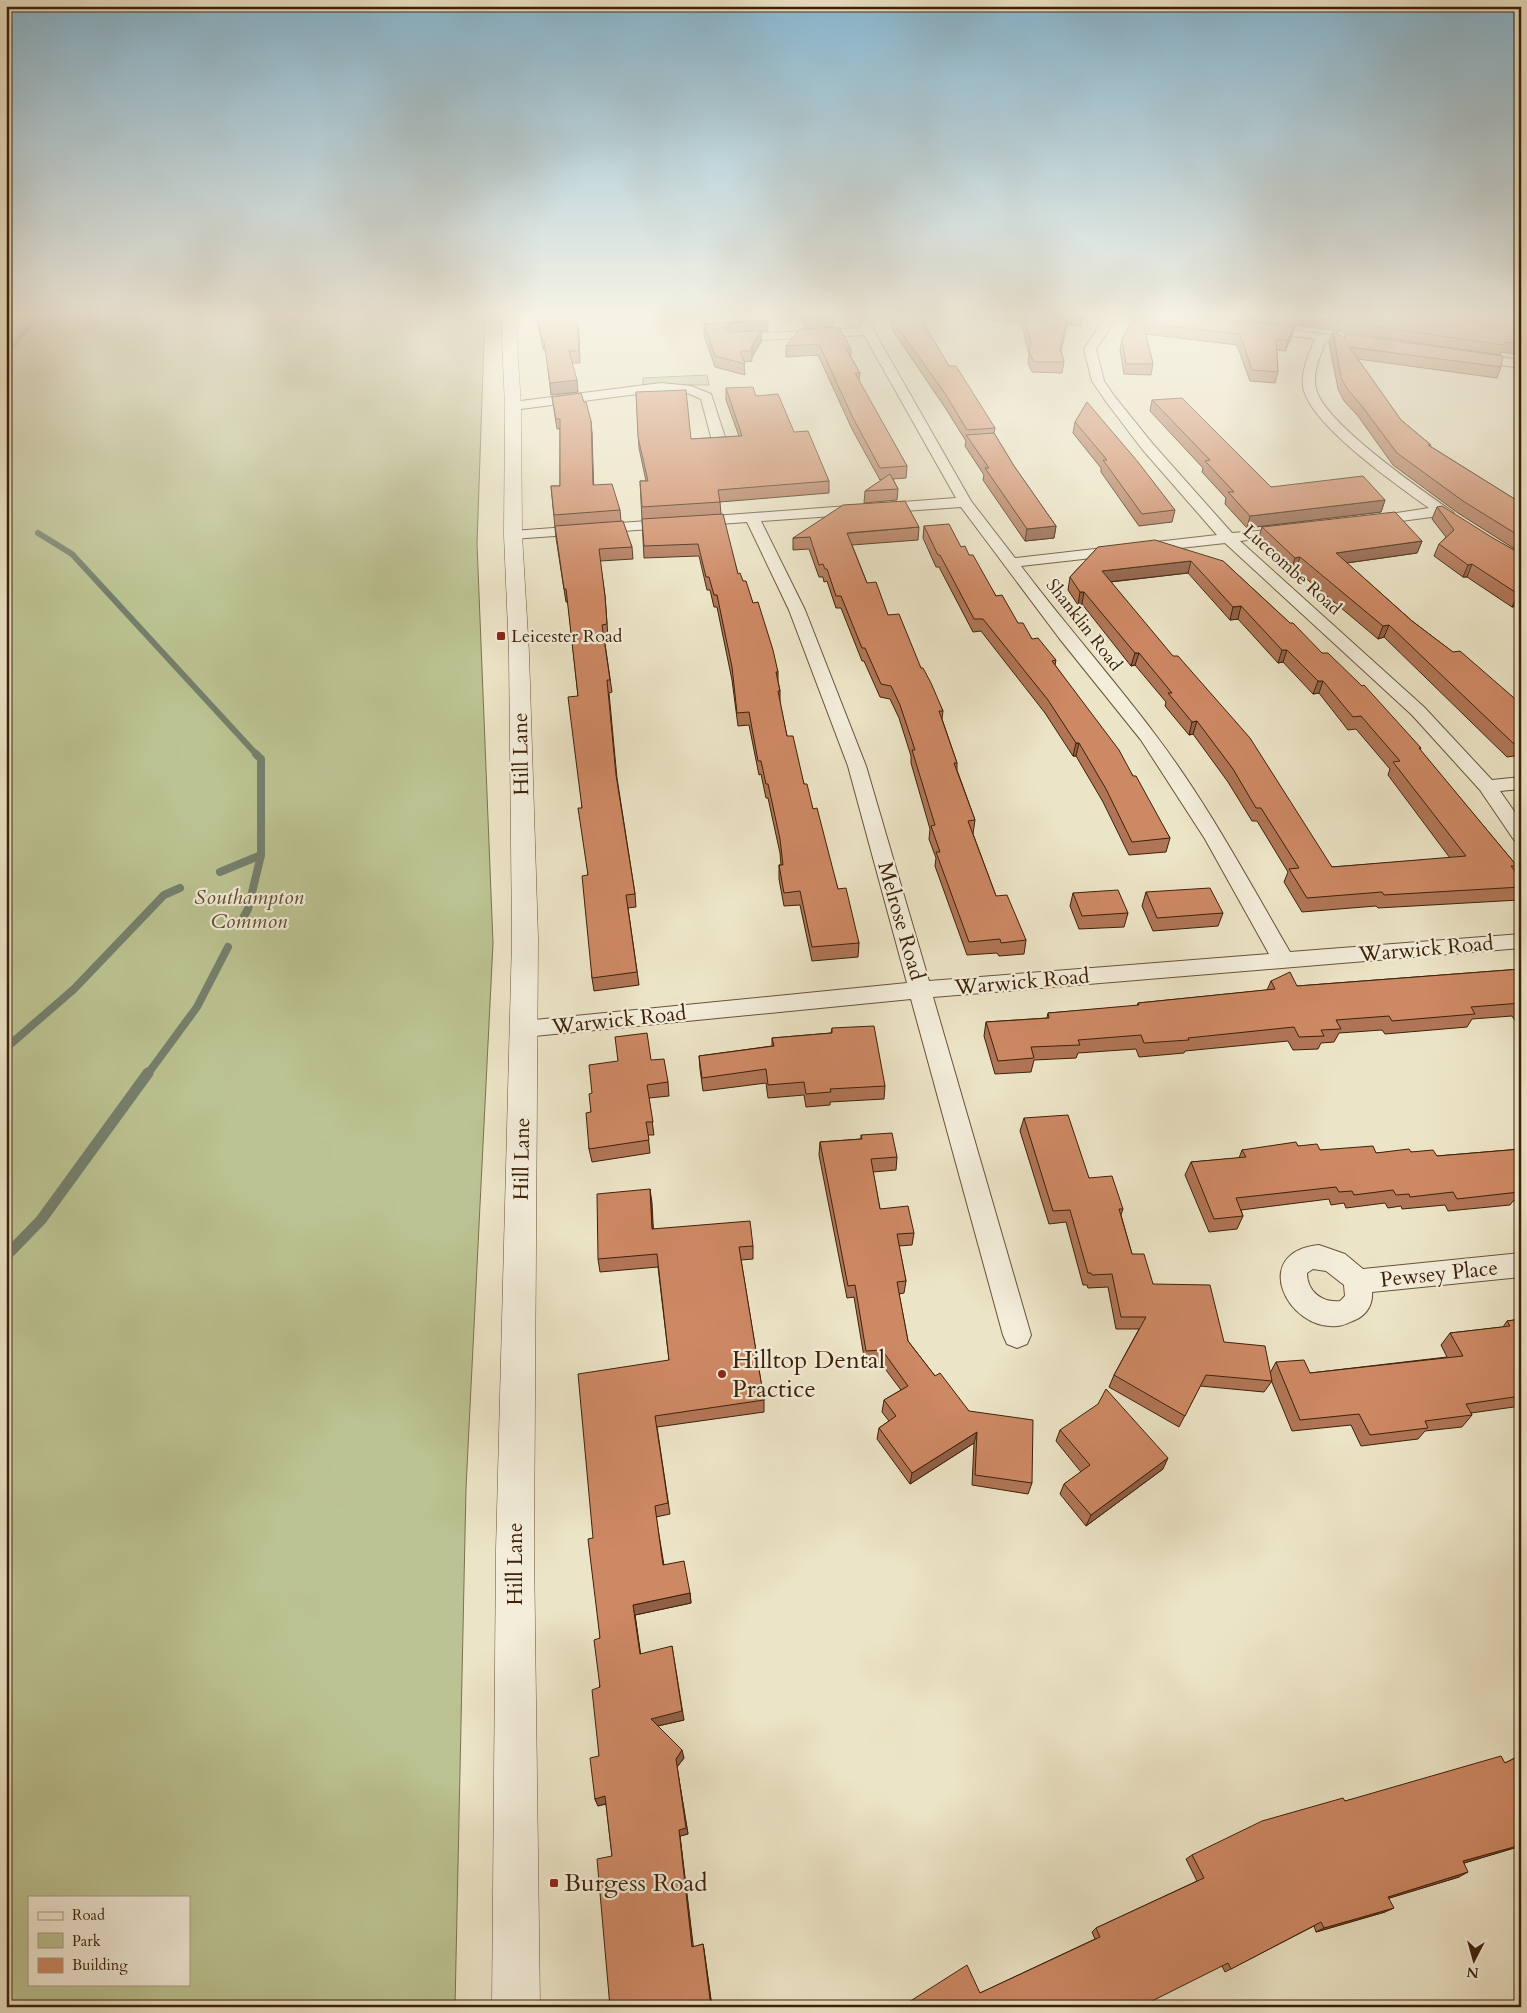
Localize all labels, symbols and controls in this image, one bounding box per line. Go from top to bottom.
street label: Luccombe Road [1237,519,1347,621]
street label: Shanklin Road [1040,574,1128,677]
place label: Leicester Road [511,624,623,649]
marker: Leicester Road [495,630,507,642]
street label: Hill Lane [506,712,536,796]
street label: Melrose Road [870,858,932,984]
park label: Southampton Common [194,883,304,936]
street label: Warwick Road [1356,929,1495,969]
street label: Warwick Road [952,962,1091,1002]
street label: Warwick Road [549,999,688,1042]
street label: Hill Lane [507,1117,537,1201]
street label: Pewsey Place [1379,1253,1499,1295]
place label: Hilltop Dental Practice [732,1343,885,1406]
marker: Hilltop Dental Practice [716,1368,728,1380]
street label: Hill Lane [501,1522,530,1606]
place label: Burgess Road [564,1866,708,1900]
marker: Burgess Road [548,1877,560,1889]
legend [28,1896,190,1986]
text: Road [72,1905,105,1925]
text: Park [72,1931,101,1951]
north arrow [1450,1936,1500,1986]
text: Building [72,1955,128,1975]
text: N [1466,1962,1480,1983]

